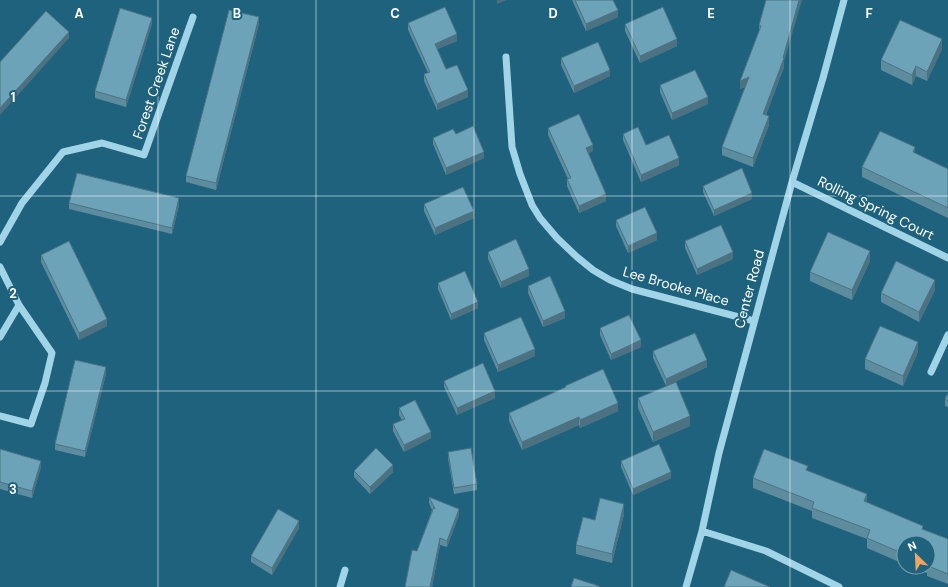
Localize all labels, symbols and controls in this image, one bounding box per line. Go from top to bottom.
text: A [74,5,84,22]
text: B [233,5,241,22]
text: C [390,5,400,22]
text: D [548,5,558,22]
text: E [707,5,715,22]
text: F [865,5,873,22]
street label: Forest Creek Lane [128,25,184,141]
text: 1 [11,89,15,106]
street label: Rolling Spring Court [815,172,937,244]
street label: Center Road [730,248,768,330]
street label: Lee Brooke Place [621,262,731,310]
text: 2 [9,285,17,302]
text: 3 [9,481,17,498]
north arrow [896,535,936,575]
text: N [905,538,918,554]

